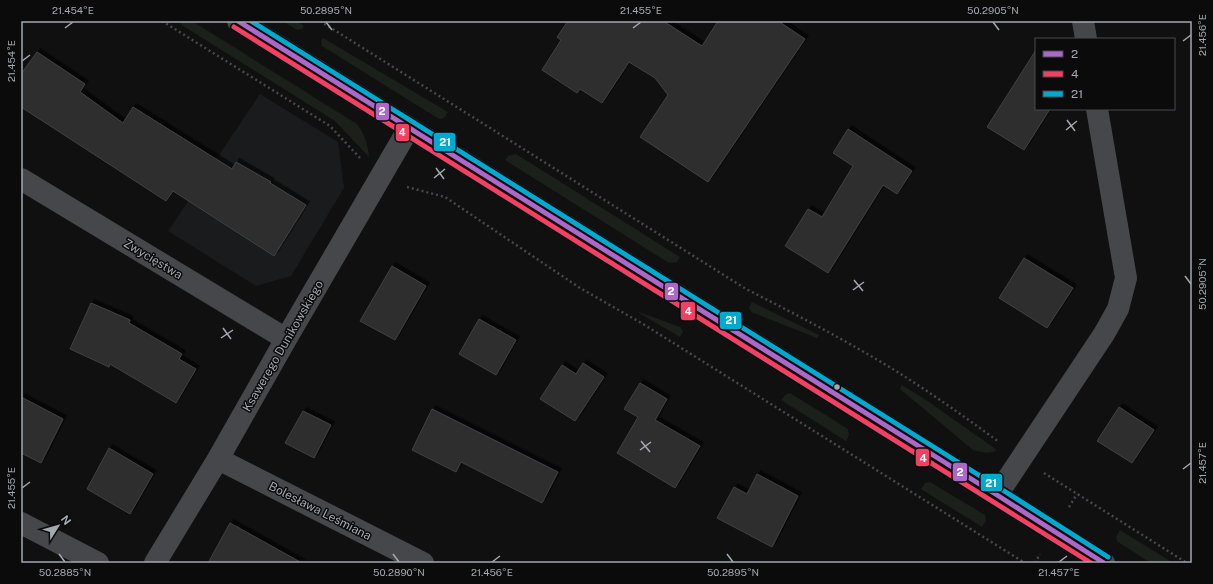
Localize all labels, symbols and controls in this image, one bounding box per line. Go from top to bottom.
text: 21.454°E [52,4,94,16]
text: 50.2895°N [300,4,352,16]
text: 21.455°E [620,4,662,16]
text: 50.2905°N [967,4,1019,16]
text: 21.456°E [1196,14,1208,56]
legend [1035,38,1175,110]
text: 21.454°E [5,40,17,82]
text: 2 [1071,47,1078,61]
text: 4 [1071,67,1079,81]
text: 21 [1071,87,1083,101]
line badge: 2 [375,102,390,121]
text: 2 [379,105,386,117]
line badge: 4 [395,123,410,142]
text: 4 [398,126,406,138]
line badge: 21 [433,132,456,152]
text: 21 [439,136,451,148]
street label: Zwycięstwa [121,236,185,282]
text: 50.2905°N [1196,258,1208,310]
street label: Ksawerego Dunikowskiego [240,278,326,414]
line badge: 2 [664,282,679,301]
text: 2 [668,285,675,297]
line badge: 4 [680,301,696,321]
text: 4 [684,305,692,317]
line badge: 21 [719,311,742,330]
text: 21 [725,314,737,326]
unlabelled marker [832,382,842,392]
text: 21.457°E [1196,442,1208,484]
line badge: 4 [915,448,930,467]
text: 4 [919,452,927,464]
line badge: 2 [952,462,968,482]
text: 2 [957,466,964,478]
text: 21.455°E [5,467,17,509]
line badge: 21 [980,473,1003,492]
text: 21 [985,477,997,489]
street label: Bolesława Leśmiana [266,479,374,543]
north arrow [38,506,78,546]
text: N [59,513,73,527]
text: 50.2885°N [39,566,91,578]
text: 50.2890°N [373,566,425,578]
text: 21.456°E [471,566,513,578]
text: 50.2895°N [707,566,759,578]
text: 21.457°E [1038,566,1080,578]

